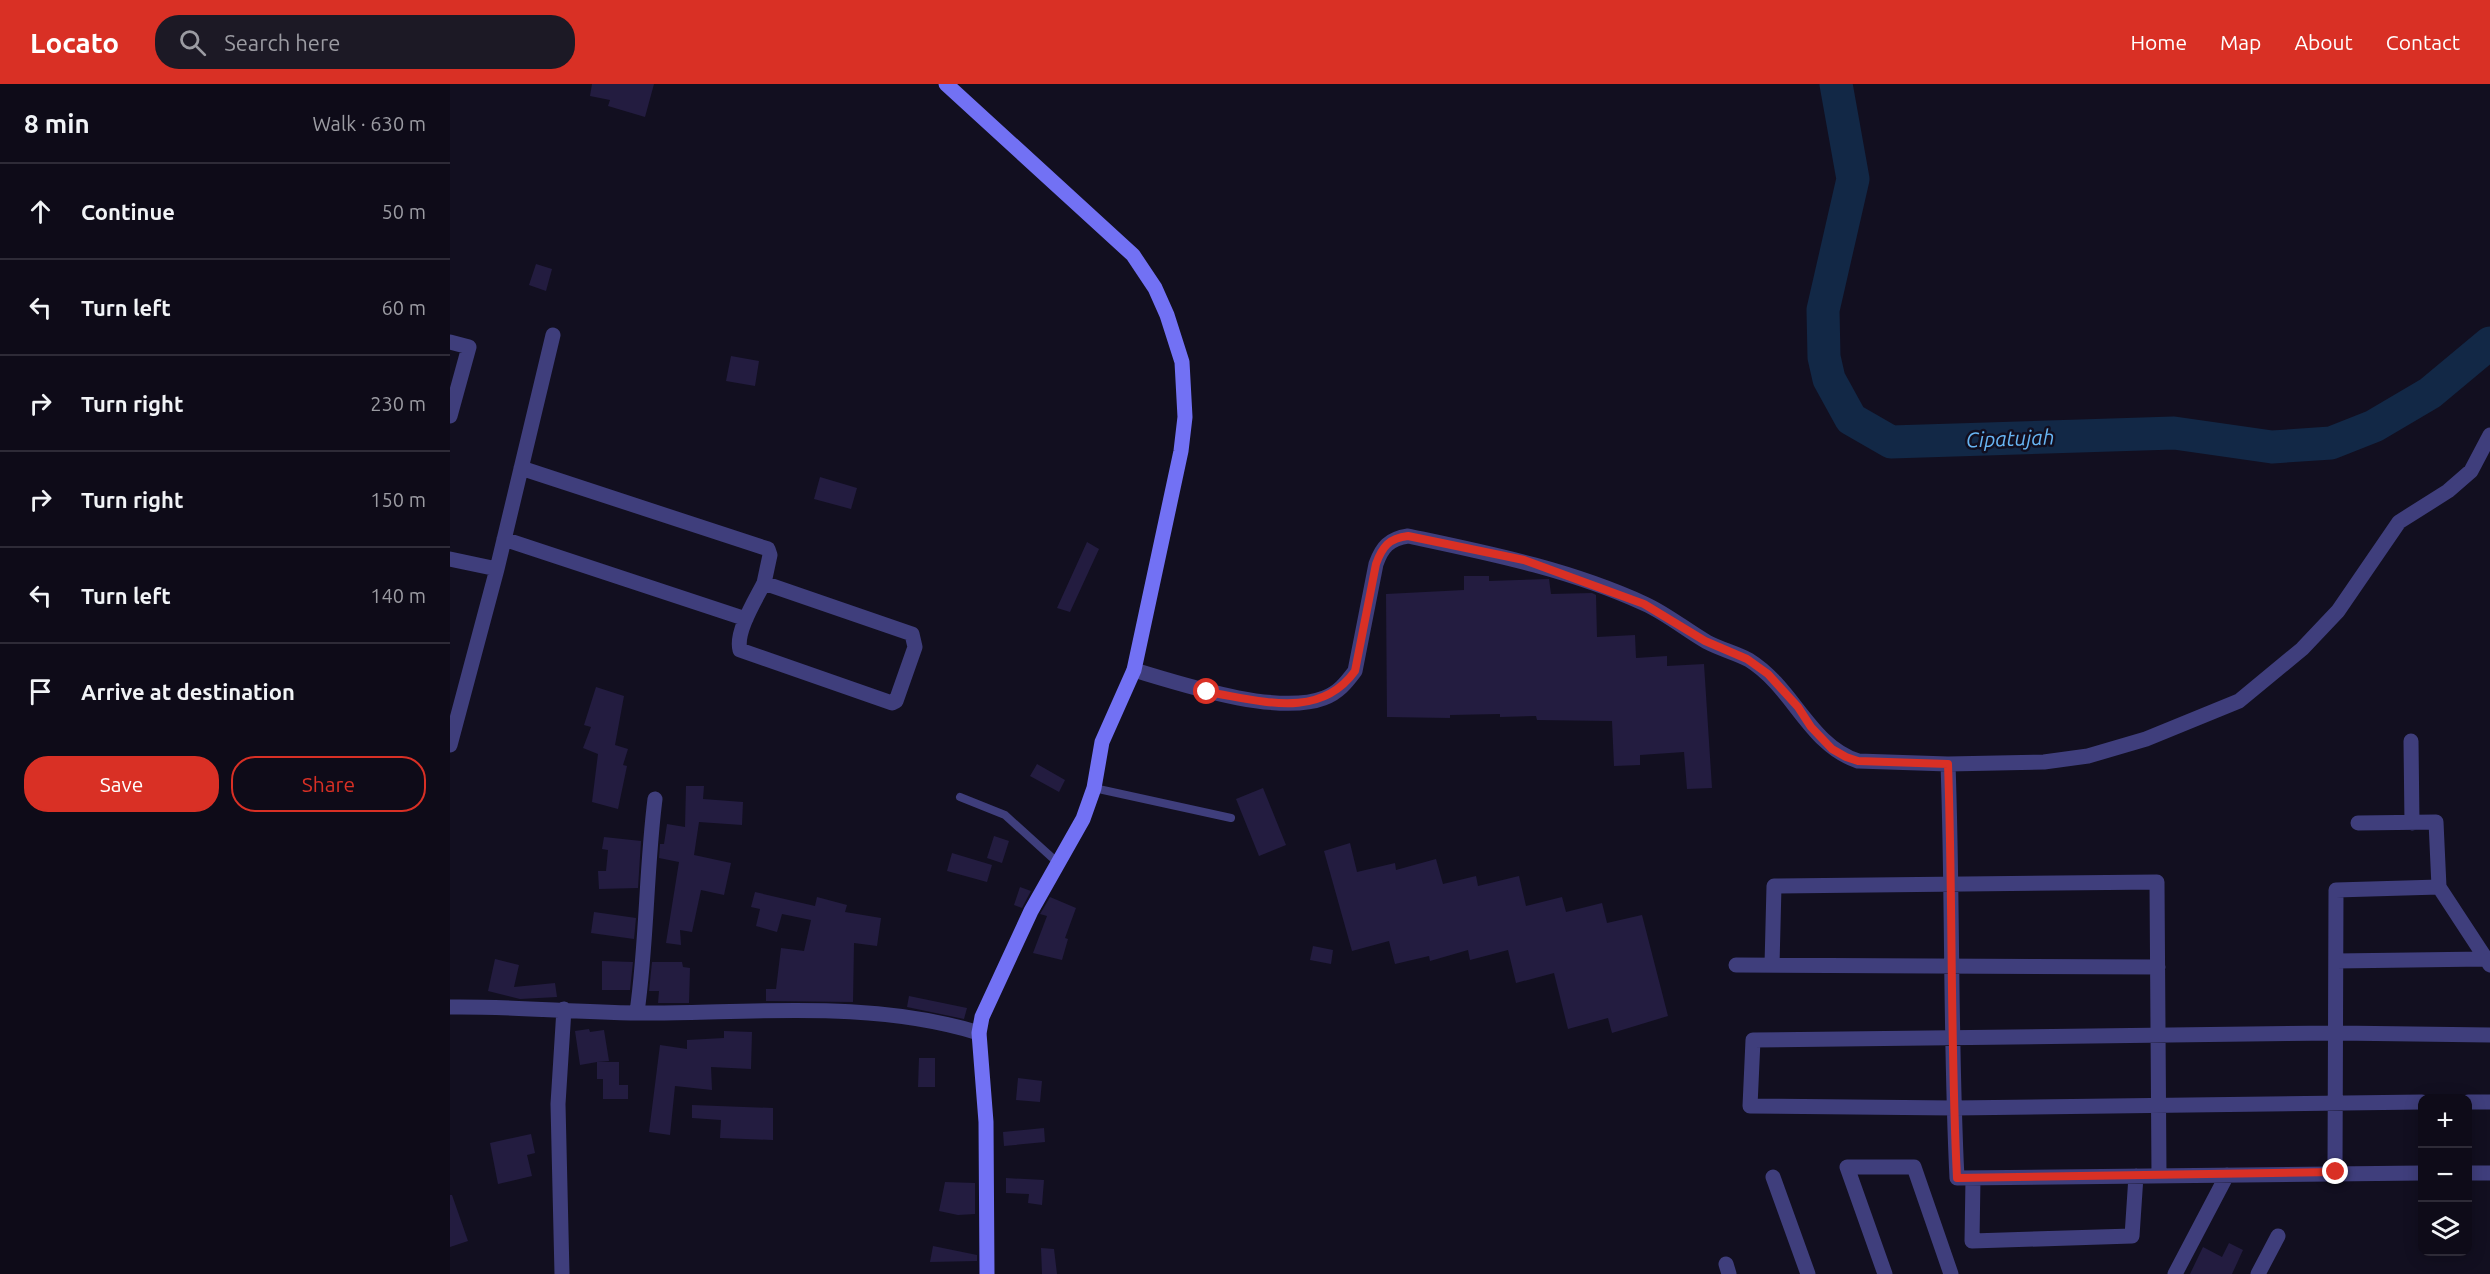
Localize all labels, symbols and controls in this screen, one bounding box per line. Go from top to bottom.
search box [155,15,575,69]
icon: search [176,26,209,59]
text: Locato [30,27,119,58]
text: Search here [224,30,340,55]
text: Home [2130,30,2187,54]
text: Map [2220,30,2261,54]
text: About [2294,30,2353,54]
text: Contact [2386,30,2460,54]
text: 8 min [24,109,90,138]
text: Walk · 630 m [313,112,426,135]
icon: ahead [24,195,57,228]
text: Continue [81,199,175,224]
text: 50 m [382,200,426,223]
icon: left [24,291,57,324]
text: Turn left [81,295,171,320]
text: 60 m [382,296,426,319]
icon: right [24,387,57,420]
text: Turn right [81,391,183,416]
text: 230 m [370,392,426,415]
water label: Cipatujah [1965,424,2055,452]
icon: right [24,483,57,516]
text: Turn right [81,487,183,512]
text: 150 m [370,488,426,511]
icon: left [24,579,57,612]
text: Turn left [81,583,171,608]
text: 140 m [370,584,426,607]
icon: arrive [24,675,57,708]
route start [1193,678,1219,704]
text: Arrive at destination [81,679,295,704]
button: Save [24,756,219,812]
button: Share [231,756,426,812]
map controls [2418,1094,2472,1256]
button: + [2418,1094,2472,1148]
button: − [2418,1148,2472,1202]
route end [2322,1158,2348,1184]
button: layers [2418,1202,2472,1256]

